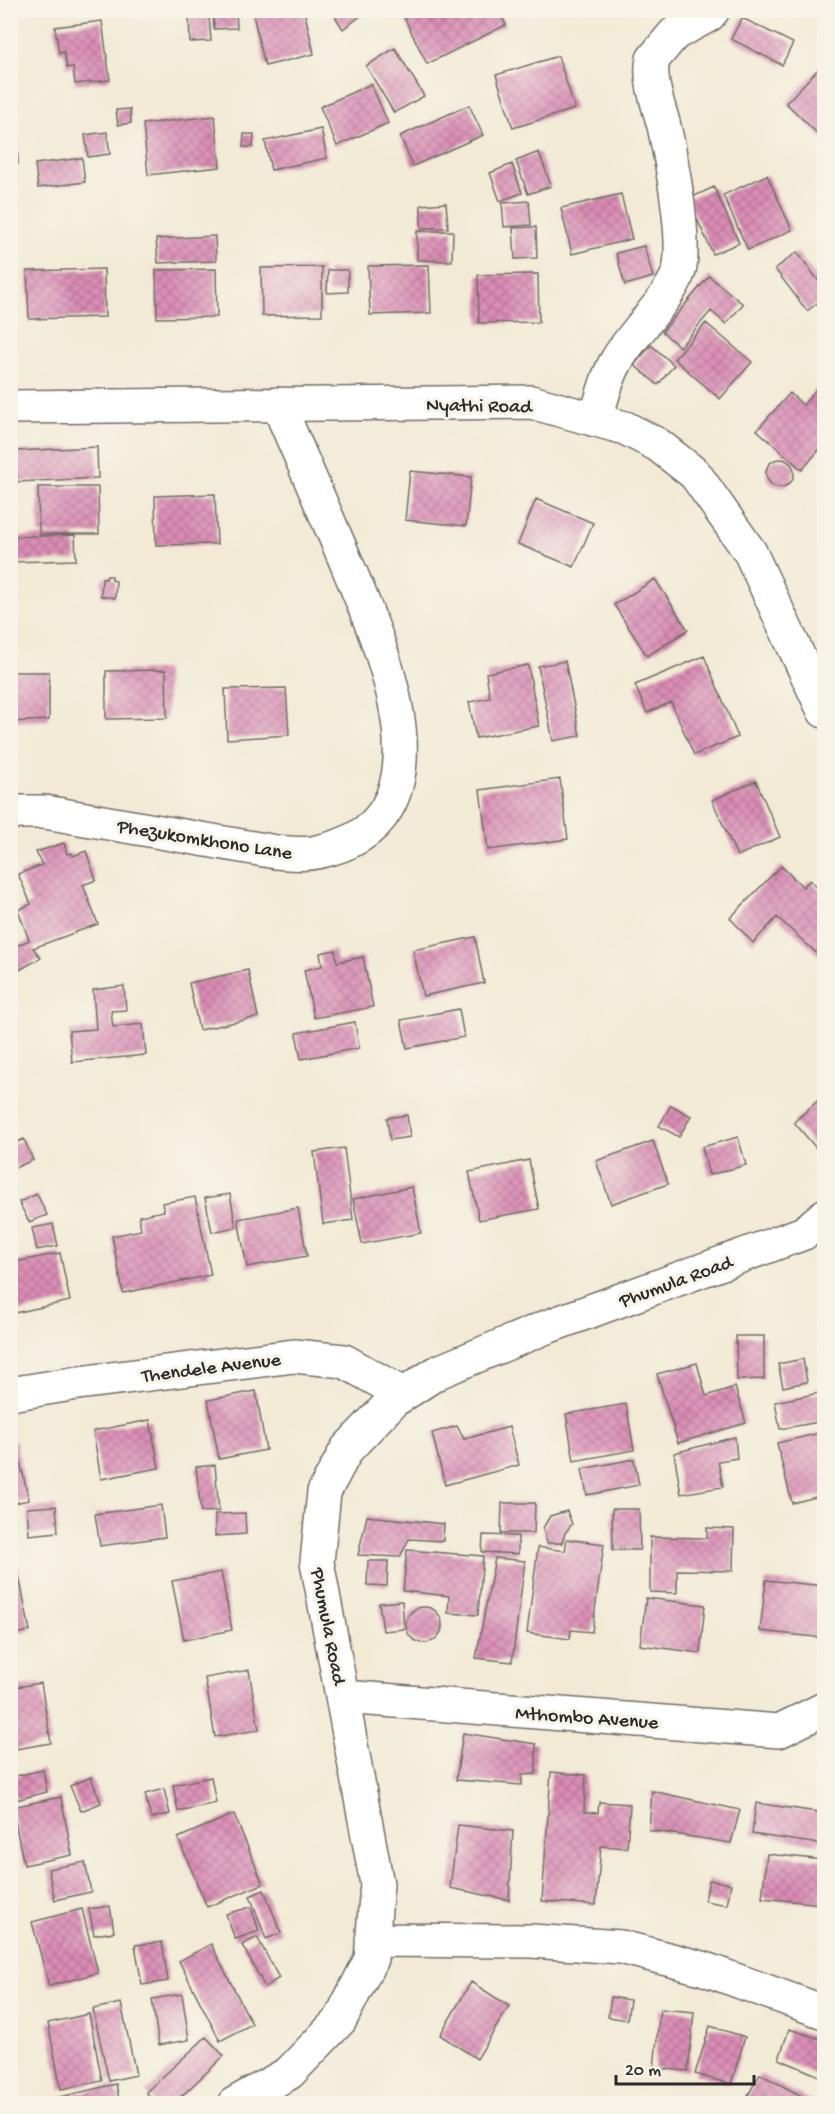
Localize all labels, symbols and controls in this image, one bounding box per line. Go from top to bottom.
street label: Nyathi Road [426,395,534,420]
street label: Phezukomkhono Lane [114,816,294,867]
street label: Phumula Road [616,1251,738,1315]
street label: Thendele Avenue [140,1349,283,1390]
street label: Phumula Road [304,1565,350,1689]
street label: Mthombo Avenue [515,1703,660,1736]
scale bar [616,2048,754,2086]
text: 20 m [625,2061,661,2082]

